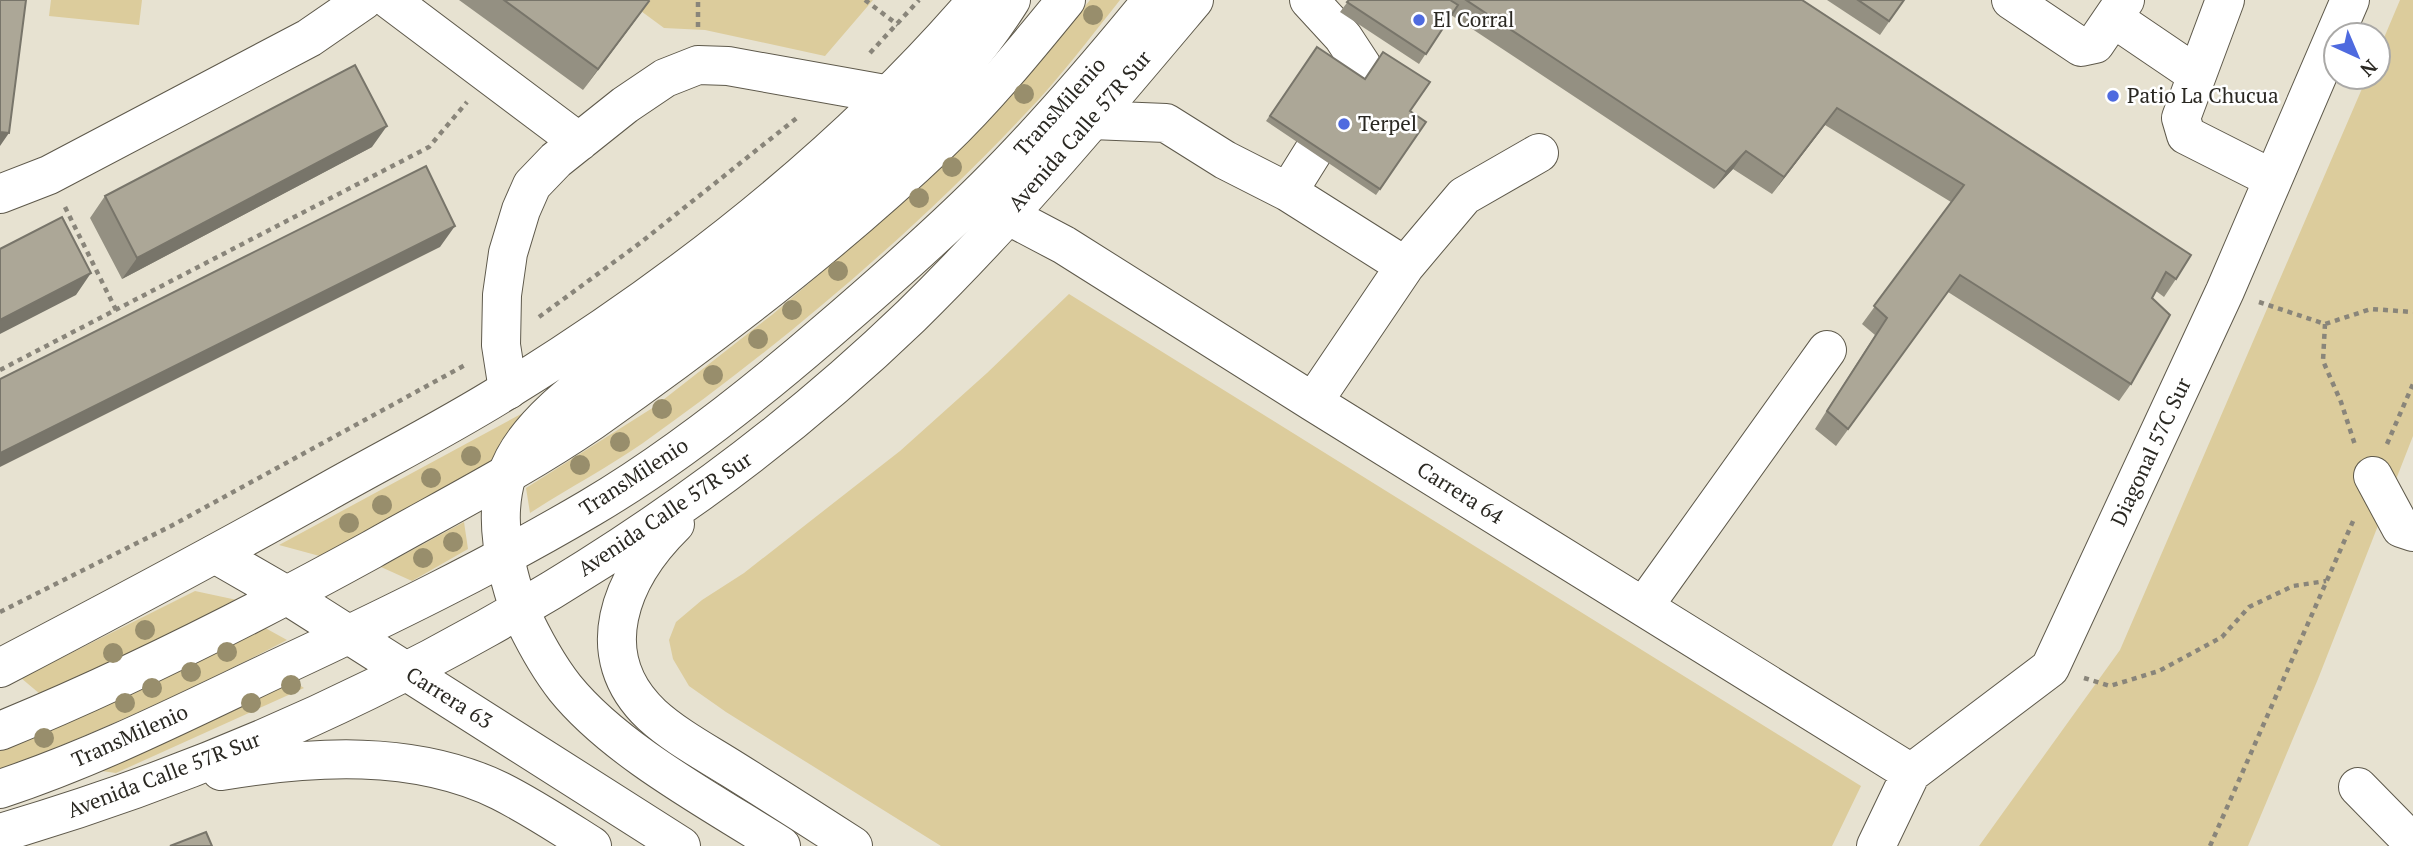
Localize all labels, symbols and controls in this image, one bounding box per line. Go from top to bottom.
place label: El Corral [1433,5,1514,33]
marker: El Corral [1411,12,1427,28]
north arrow [2322,21,2392,91]
street label: Avenida Calle 57R Sur [1002,44,1157,217]
street label: TransMilenio [1007,51,1111,162]
text: N [2355,55,2383,83]
place label: Patio La Chucua [2127,81,2279,109]
marker: Patio La Chucua [2105,88,2121,104]
place label: Terpel [1358,109,1417,137]
marker: Terpel [1336,116,1352,132]
street label: Diagonal 57C Sur [2103,373,2197,530]
street label: TransMilenio [574,431,693,522]
street label: Avenida Calle 57R Sur [572,444,757,582]
street label: Carrera 64 [1412,455,1510,530]
street label: Carrera 63 [401,660,498,735]
street label: TransMilenio [67,697,192,773]
street label: Avenida Calle 57R Sur [63,724,264,824]

